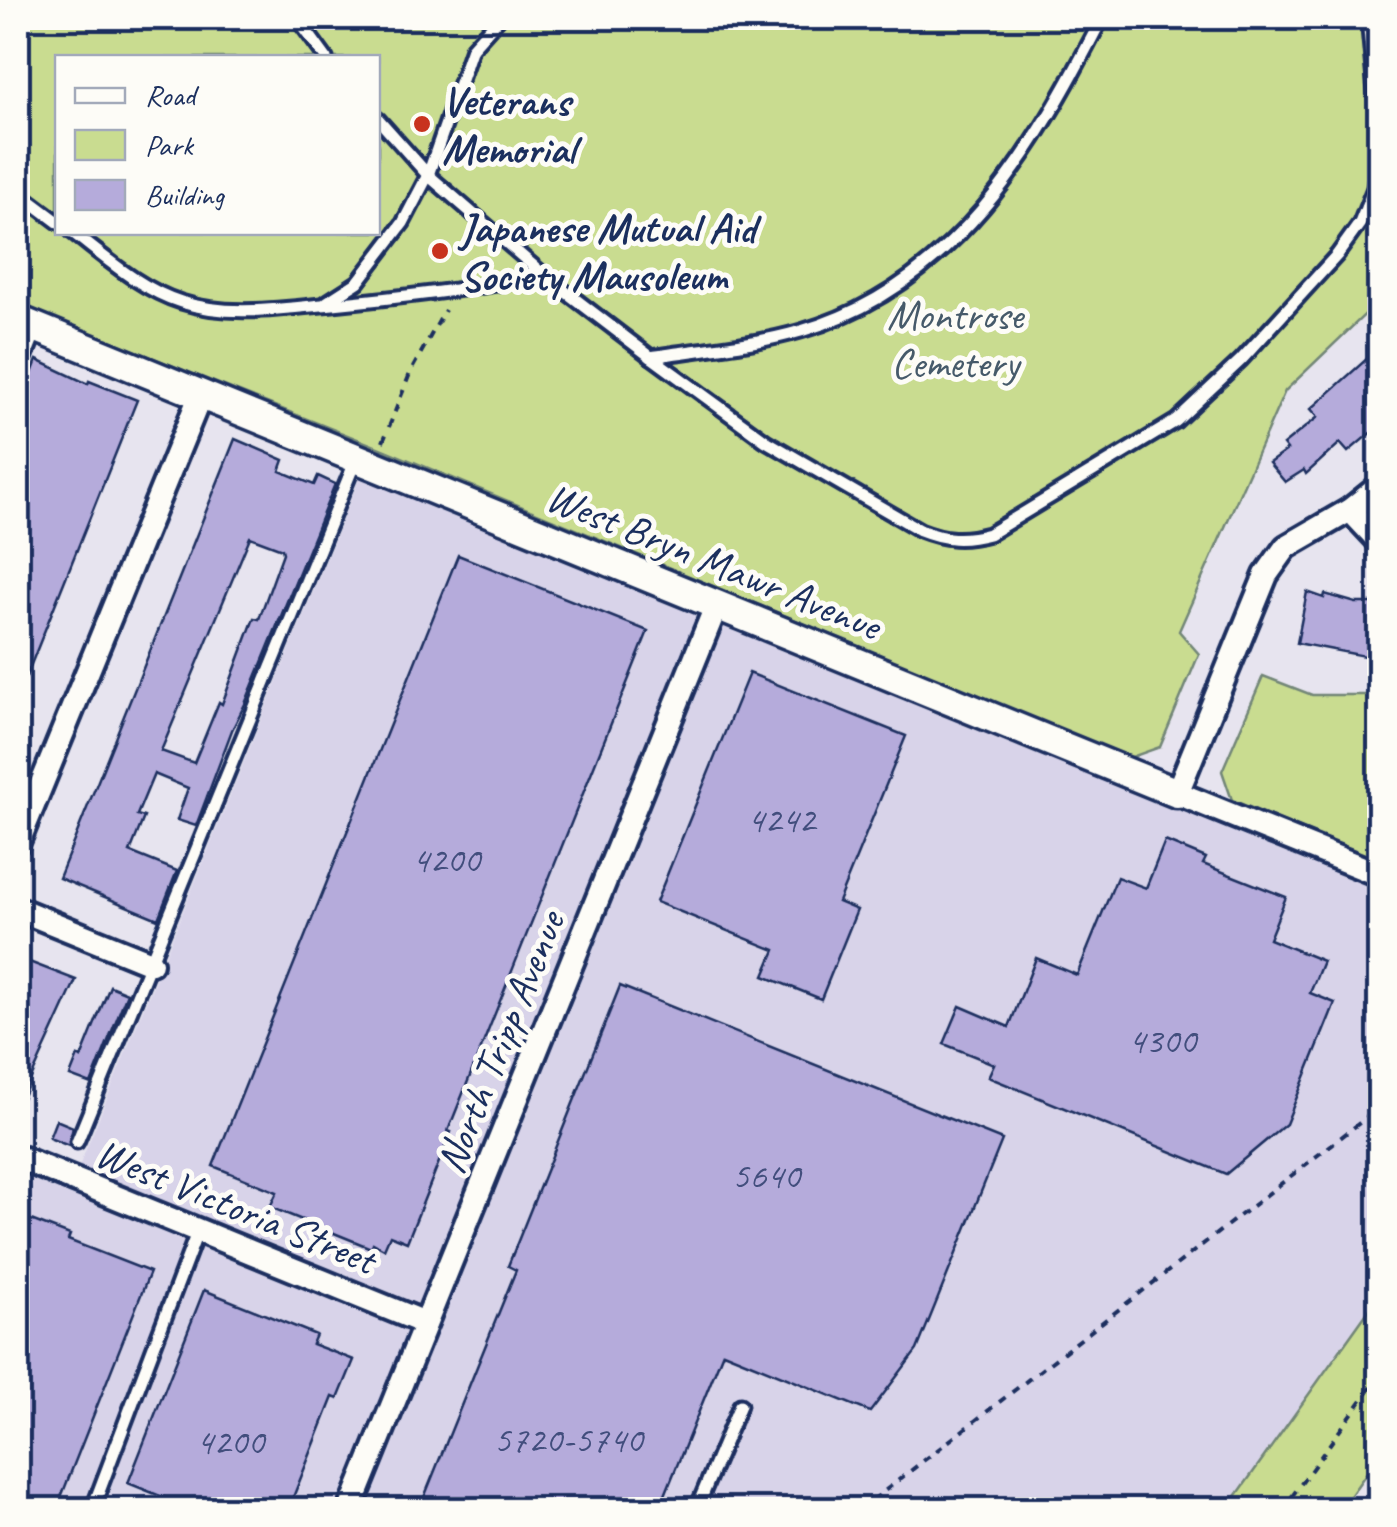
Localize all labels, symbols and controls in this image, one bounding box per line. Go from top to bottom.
legend [55,55,380,235]
place label: Veterans Memorial [442,75,583,176]
text: Road [145,76,199,114]
marker: Veterans Memorial [411,113,433,135]
text: Park [145,126,195,164]
text: Building [145,176,225,214]
place label: Japanese Mutual Aid Society Mausoleum [457,202,763,303]
marker: Japanese Mutual Aid Society Mausoleum [429,240,451,262]
park label: Montrose Cemetery [887,289,1025,390]
street label: West Bryn Mawr Avenue [539,470,891,654]
house number: 4242 [747,796,818,843]
house number: 4200 [412,836,483,883]
street label: North Tripp Avenue [424,901,578,1181]
house number: 4300 [1128,1017,1199,1064]
street label: West Victoria Street [88,1126,386,1288]
house number: 5640 [732,1152,803,1199]
house number: 5720-5740 [493,1416,645,1463]
house number: 4200 [196,1418,267,1465]

